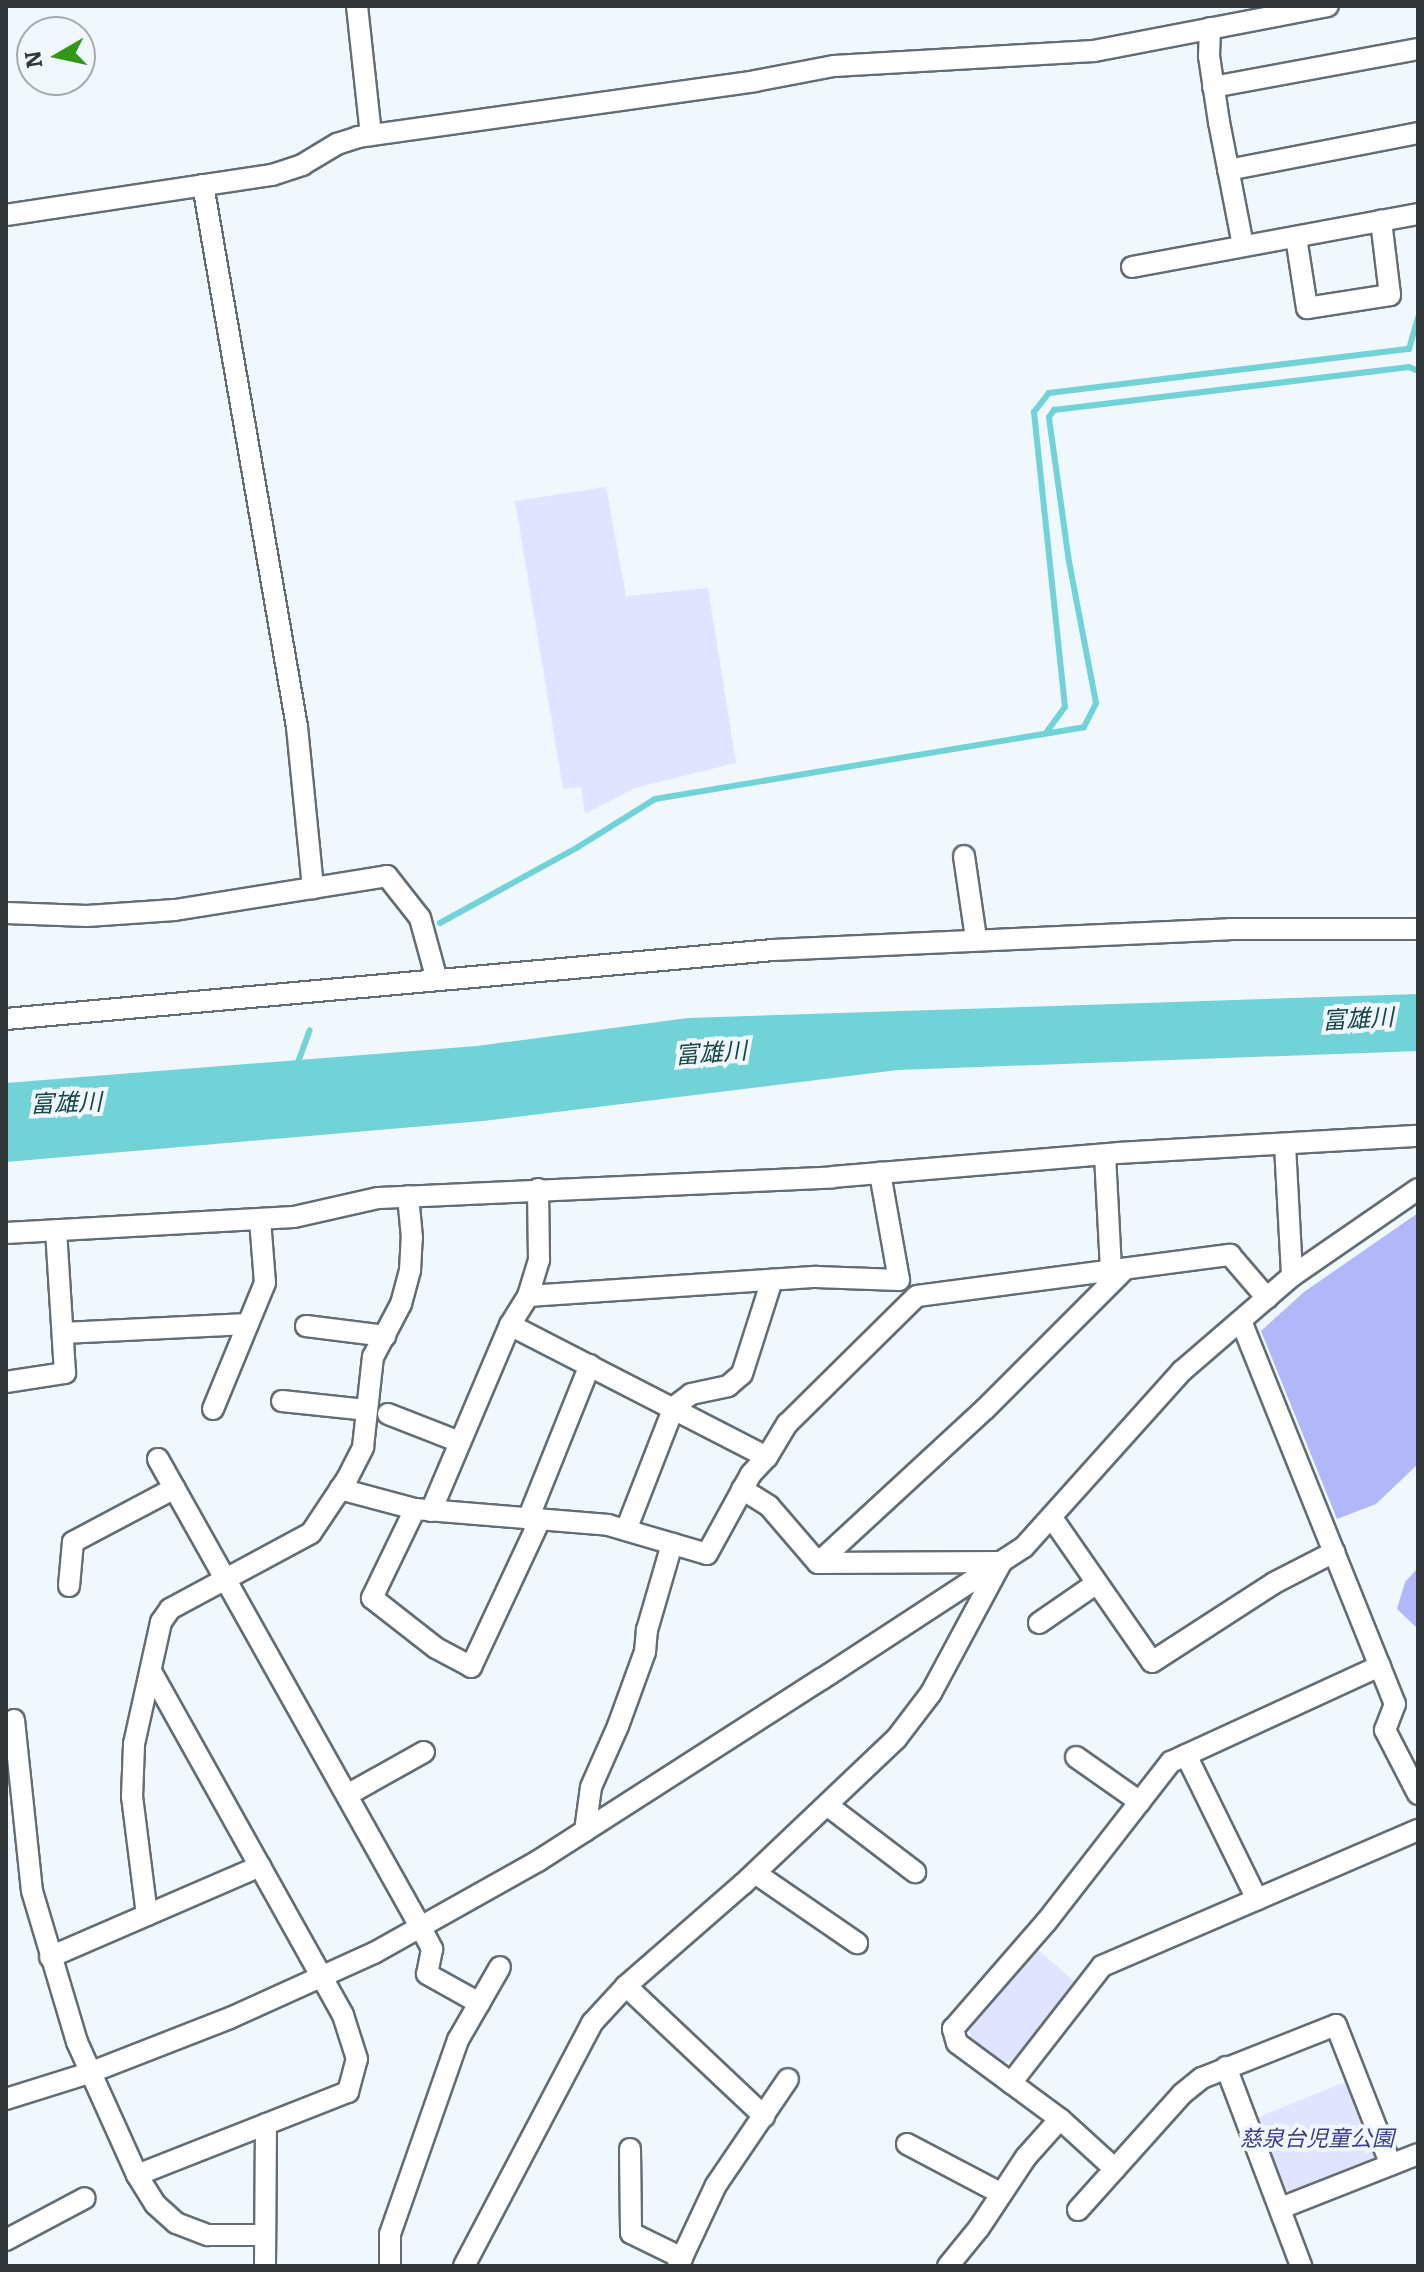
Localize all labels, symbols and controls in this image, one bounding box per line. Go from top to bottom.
north arrow [16,16,96,96]
text: N [19,49,48,70]
water label: 富雄川 [1321,1004,1395,1036]
water label: 富雄川 [674,1037,748,1071]
water label: 富雄川 [30,1088,102,1120]
park label: 慈泉台児童公園 [1240,2126,1394,2152]

